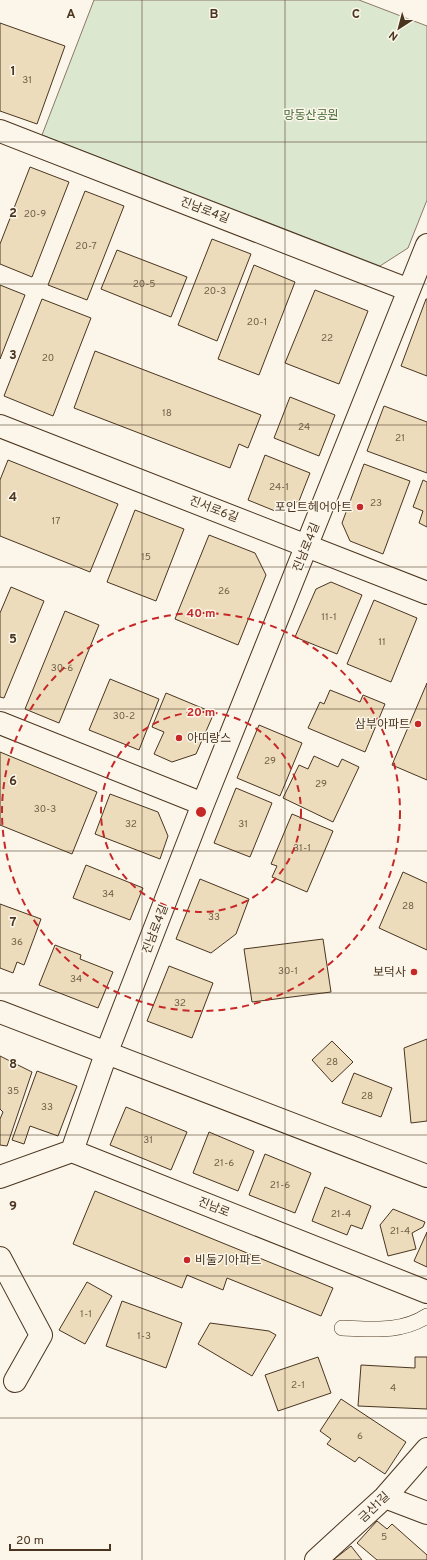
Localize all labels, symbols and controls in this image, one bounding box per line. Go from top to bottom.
text: A [66,7,76,23]
text: B [210,7,219,23]
text: C [352,7,360,23]
north arrow [379,8,419,48]
text: N [386,27,401,43]
text: 1 [10,64,16,80]
house number: 31 [22,74,32,87]
park label: 망동산공원 [283,108,339,124]
street label: 진남로4길 [178,194,232,228]
text: 2 [9,206,17,222]
house number: 20-9 [24,208,46,221]
house number: 20-7 [75,240,97,253]
house number: 20-5 [133,278,155,291]
house number: 20-3 [204,285,226,298]
house number: 20-1 [247,316,267,329]
house number: 22 [321,332,333,345]
text: 3 [9,348,17,364]
house number: 20 [42,352,54,365]
house number: 18 [162,407,172,420]
house number: 24 [298,421,310,434]
house number: 21 [395,432,405,445]
house number: 24-1 [269,481,289,494]
text: 4 [9,490,17,506]
street label: 진서로6길 [187,493,240,527]
house number: 23 [370,497,382,510]
place label: 포인트헤어아트 [275,500,352,516]
marker: 포인트헤어아트 [355,502,365,512]
house number: 17 [52,515,60,528]
street label: 진남로4길 [290,520,324,574]
house number: 15 [141,551,151,564]
house number: 26 [218,585,230,598]
text: 40 m [186,606,216,622]
house number: 11-1 [321,611,337,624]
text: 5 [9,632,17,648]
house number: 11 [378,636,386,649]
house number: 30-6 [51,662,73,675]
text: 20 m [187,705,215,721]
house number: 30-2 [113,710,135,723]
place label: 삼부아파트 [355,717,410,733]
marker: 삼부아파트 [413,719,423,729]
place label: 아띠랑스 [187,731,231,747]
marker: 아띠랑스 [174,733,184,743]
house number: 29 [264,755,276,768]
text: 6 [9,774,17,790]
house number: 29 [315,778,327,791]
house number: 30-3 [34,803,56,816]
centre of rings [194,805,208,819]
house number: 32 [125,818,137,831]
house number: 31 [238,818,248,831]
house number: 31-1 [293,842,311,855]
house number: 34 [102,888,114,901]
house number: 28 [402,900,414,913]
street label: 진남로4길 [139,902,173,956]
house number: 33 [208,911,220,924]
text: 7 [10,915,17,931]
house number: 36 [11,936,23,949]
house number: 30-1 [278,965,298,978]
place label: 보덕사 [373,965,406,981]
marker: 보덕사 [409,967,419,977]
house number: 34 [70,973,82,986]
house number: 32 [174,997,186,1010]
house number: 28 [326,1056,338,1069]
text: 8 [9,1057,17,1073]
house number: 35 [7,1085,19,1098]
house number: 28 [361,1090,373,1103]
house number: 33 [41,1101,53,1114]
house number: 31 [143,1134,153,1147]
house number: 21-6 [214,1157,234,1170]
house number: 21-6 [270,1179,290,1192]
street label: 진남로 [195,1194,232,1222]
text: 9 [9,1199,17,1215]
house number: 21-4 [331,1208,351,1221]
house number: 21-4 [390,1225,410,1238]
place label: 비둘기아파트 [195,1253,261,1269]
marker: 비둘기아파트 [182,1255,192,1265]
house number: 1-1 [80,1308,92,1321]
house number: 1-3 [137,1330,151,1343]
house number: 2-1 [291,1379,305,1392]
house number: 4 [390,1382,396,1395]
house number: 6 [357,1430,363,1443]
street label: 금산1길 [356,1489,394,1527]
scale bar [10,1526,110,1552]
house number: 5 [381,1531,387,1544]
text: 20 m [16,1533,44,1549]

